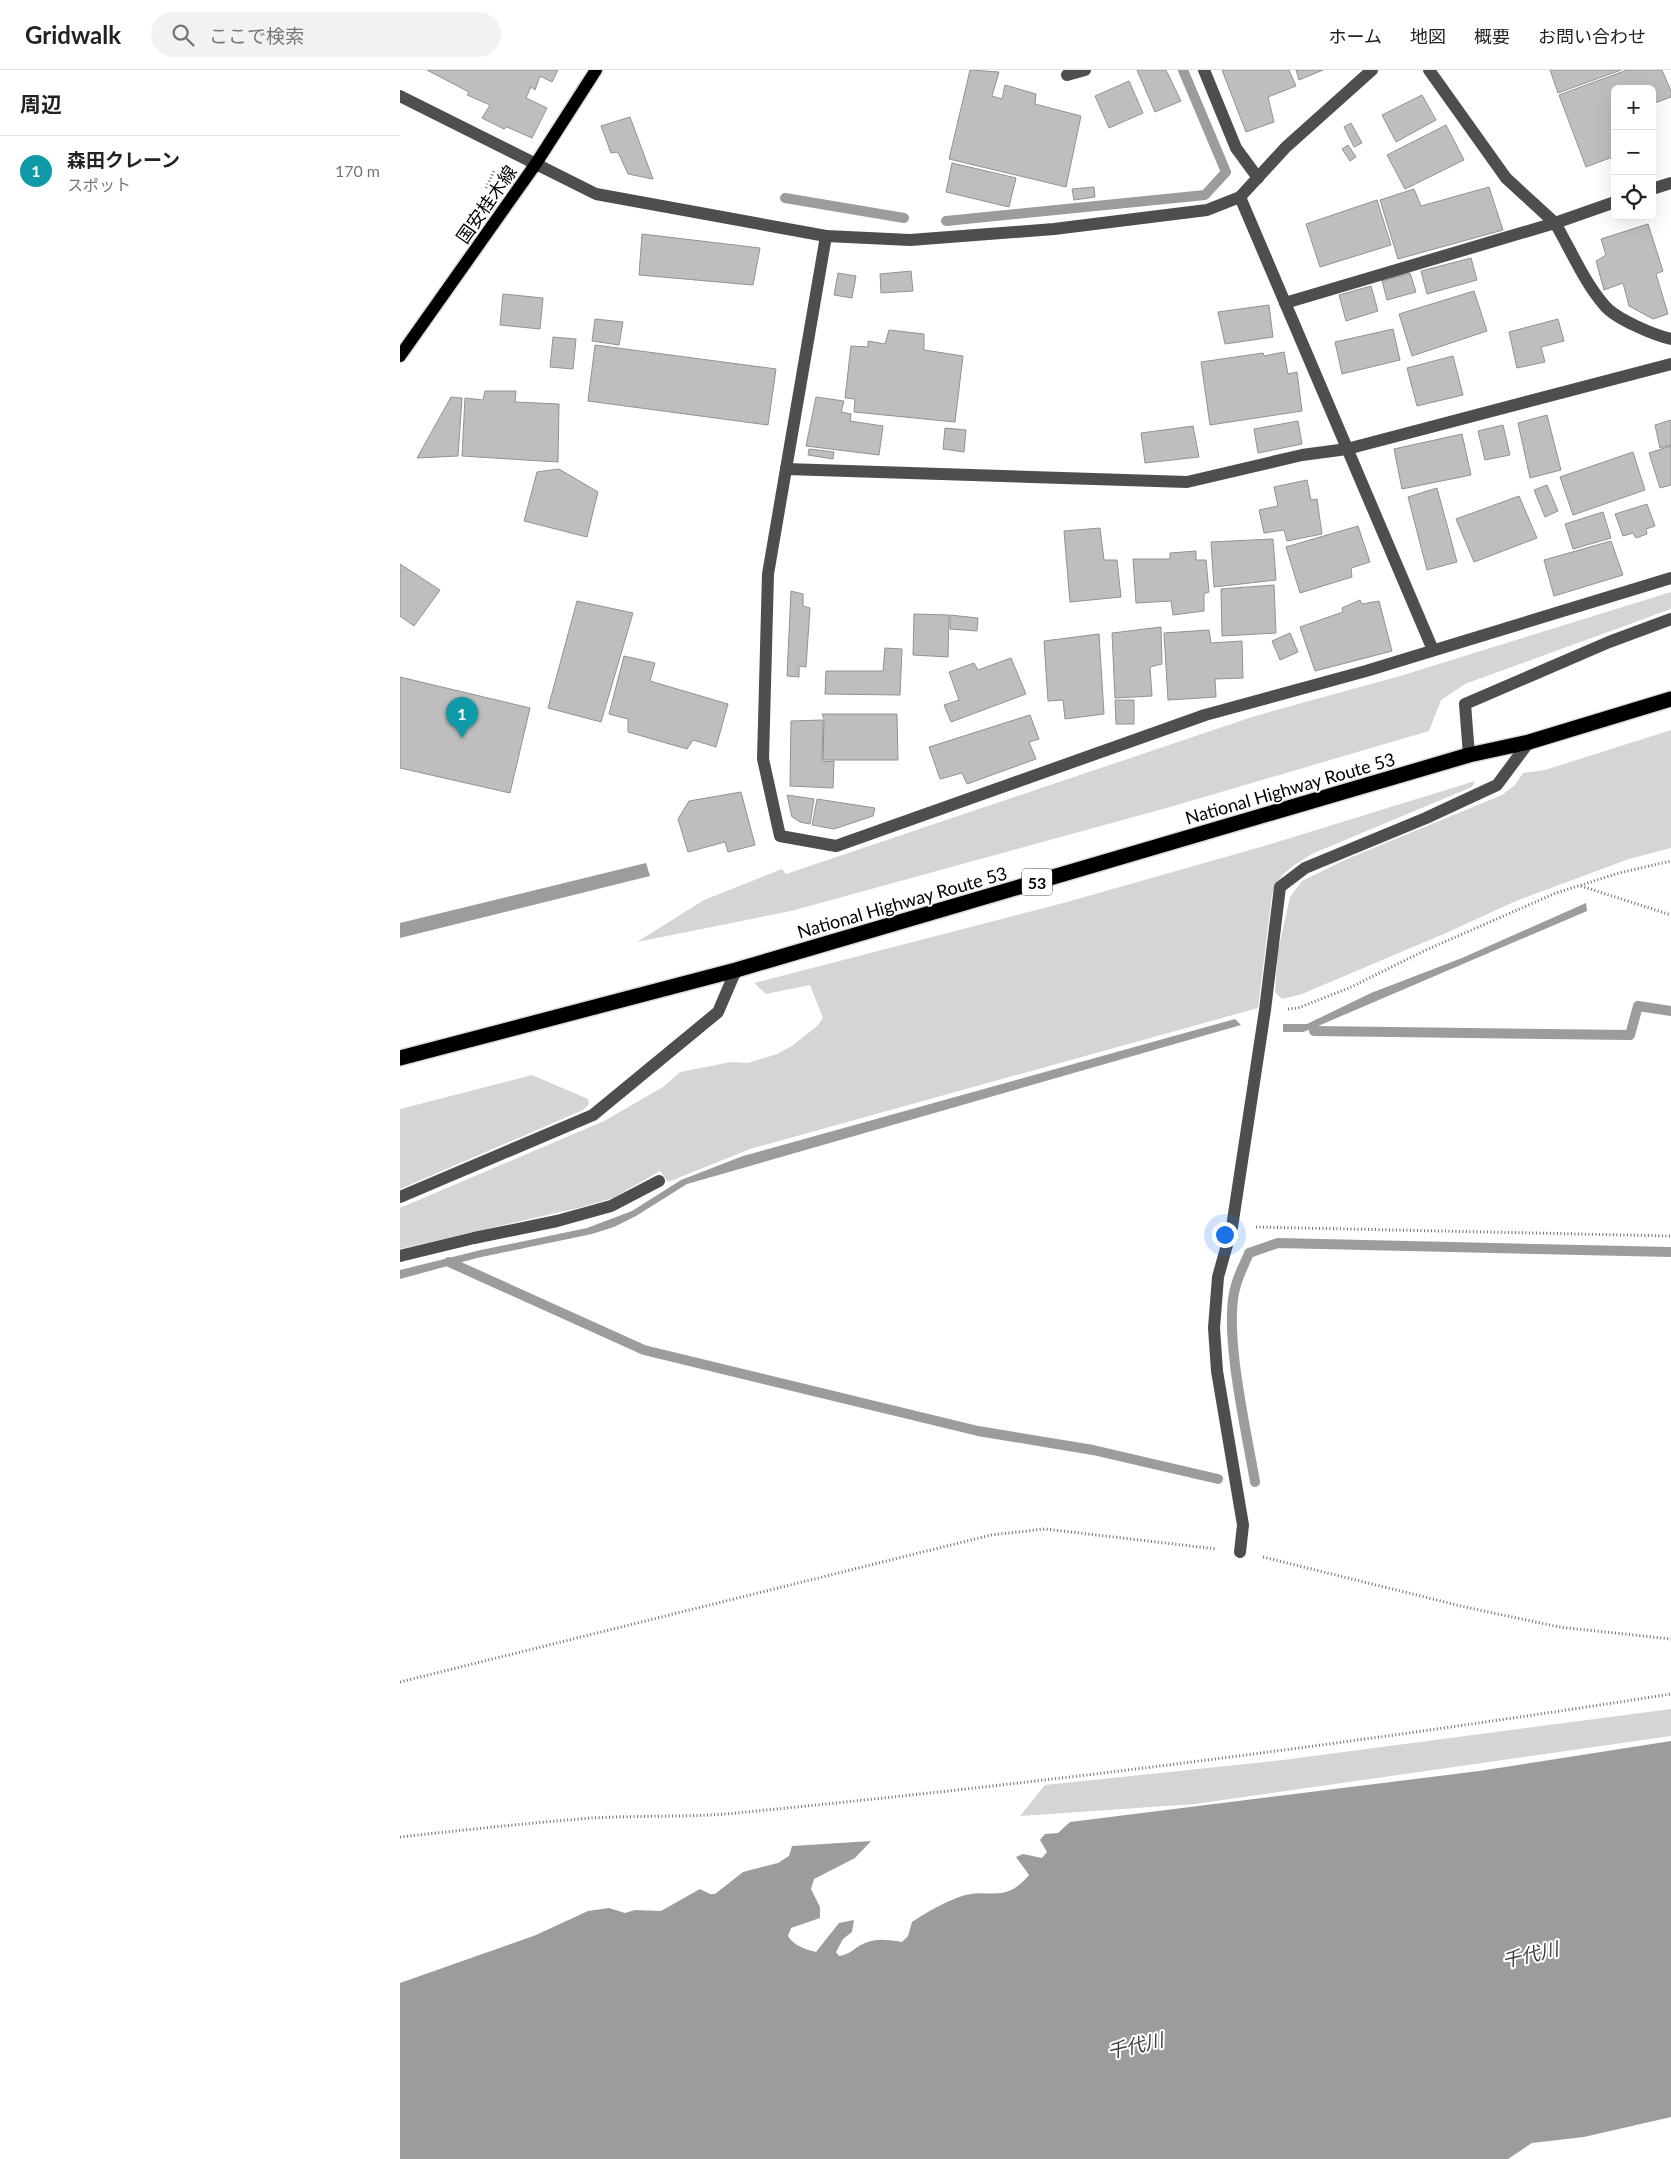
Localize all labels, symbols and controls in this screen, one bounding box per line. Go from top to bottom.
search box [151,12,501,57]
text: Gridwalk [25,20,121,49]
icon: search [169,21,197,49]
text: ここで検索 [209,24,304,47]
text: ホーム [1329,25,1382,47]
text: 地図 [1410,25,1446,47]
text: 概要 [1474,25,1510,47]
text: お問い合わせ [1538,25,1646,47]
map controls [1611,85,1656,220]
button: + [1611,85,1656,130]
text: 周辺 [20,91,62,116]
button: − [1611,130,1656,175]
text: 森田クレーン [67,148,180,171]
text: 1 [31,161,41,180]
text: 170 m [335,161,380,180]
street label: 国安桂木線 [451,161,521,247]
text: スポット [67,175,131,194]
button: locate [1611,175,1656,220]
pin: 1 [446,697,478,738]
street label: National Highway Route 53 [1183,747,1397,829]
street label: National Highway Route 53 [795,861,1009,943]
road number: 53 [1022,869,1052,896]
your location [1212,1222,1238,1248]
water label: 千代川 [1500,1936,1562,1972]
water label: 千代川 [1105,2027,1167,2063]

